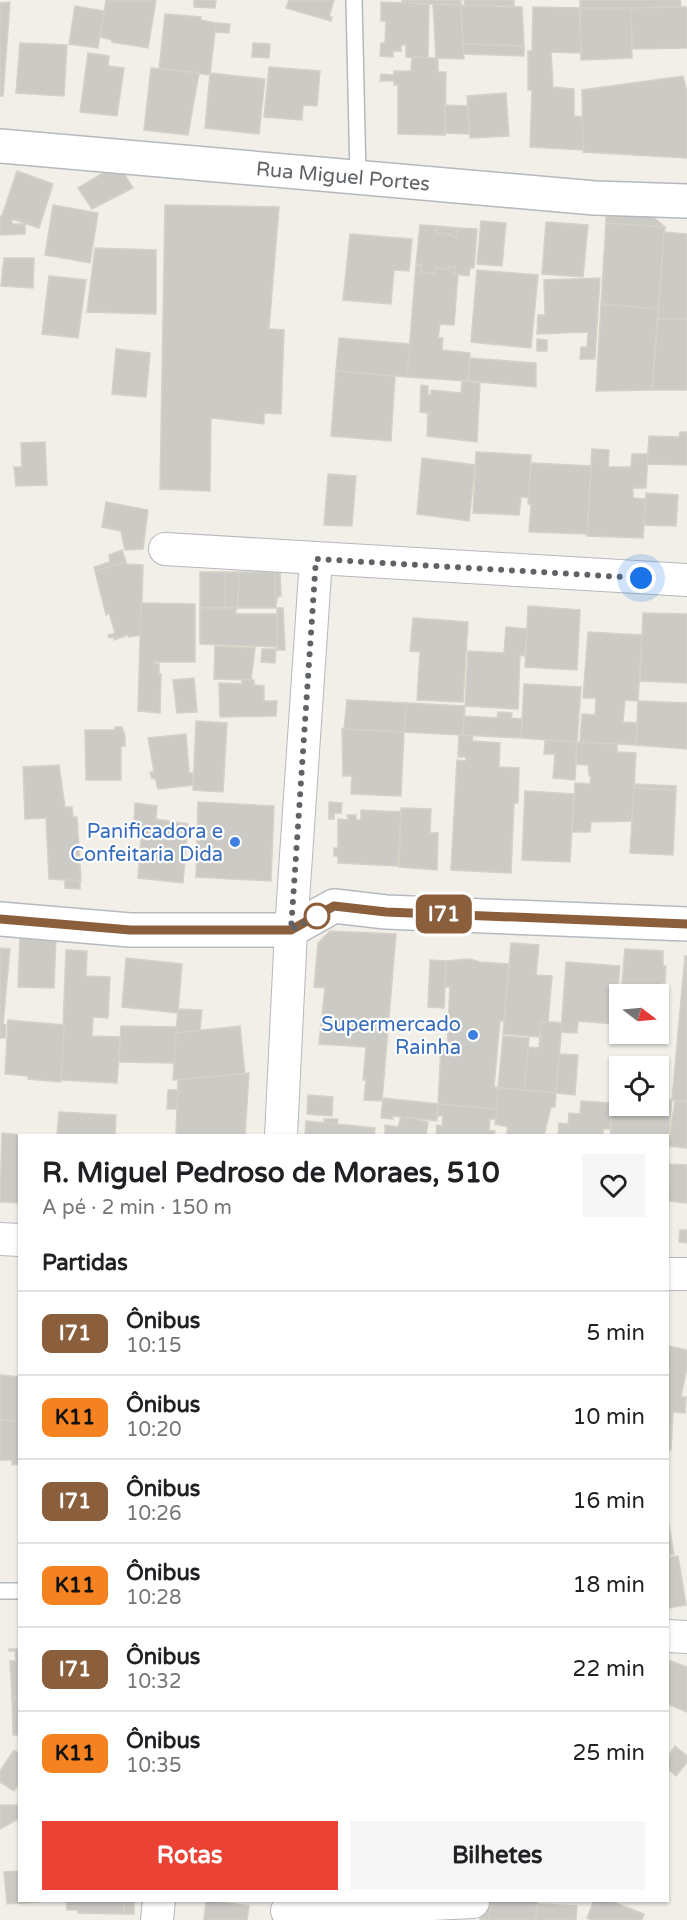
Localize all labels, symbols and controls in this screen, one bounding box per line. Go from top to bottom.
street label: Rua Miguel Portes [255,157,431,197]
your location [626,563,656,593]
place label: Panificadora e Confeitaria Dida [70,820,223,867]
marker: Panificadora e Confeitaria Dida [228,835,242,849]
line badge: I71 [410,894,478,934]
text: I71 [428,902,460,927]
unlabelled marker [304,903,330,929]
north arrow [609,984,669,1044]
map controls [609,984,669,1116]
place label: Supermercado Rainha [321,1013,461,1060]
marker: Supermercado Rainha [466,1028,480,1042]
button: locate [609,1056,669,1116]
button: heart [582,1154,645,1217]
text: R. Miguel Pedroso de Moraes, 510 [42,1156,500,1190]
text: A pé · 2 min · 150 m [42,1196,232,1220]
text: Partidas [42,1250,128,1276]
text: Ônibus [126,1308,200,1334]
text: 5 min [586,1320,645,1346]
text: I71 [59,1321,91,1346]
text: 10:15 [126,1334,181,1358]
text: Ônibus [126,1392,200,1418]
text: 10 min [573,1404,645,1430]
text: K11 [55,1405,95,1430]
text: 10:20 [126,1418,181,1442]
text: Ônibus [126,1476,200,1502]
text: 16 min [573,1488,645,1514]
text: I71 [59,1489,91,1514]
text: 10:26 [126,1502,181,1526]
text: Ônibus [126,1560,200,1586]
text: 18 min [573,1572,645,1598]
text: K11 [55,1573,95,1598]
text: 10:28 [126,1586,181,1610]
text: Ônibus [126,1644,200,1670]
text: 22 min [573,1656,645,1682]
text: I71 [59,1657,91,1682]
text: 10:32 [126,1670,181,1694]
text: Ônibus [126,1728,200,1754]
text: 25 min [573,1740,645,1766]
text: K11 [55,1741,95,1766]
text: 10:35 [126,1754,181,1778]
button: Rotas [42,1821,338,1890]
button: Bilhetes [350,1821,645,1890]

